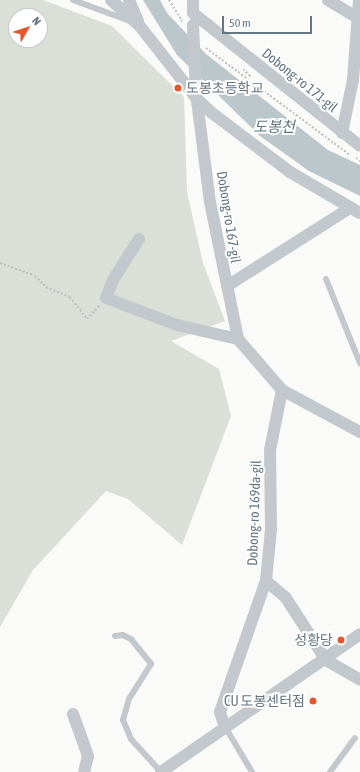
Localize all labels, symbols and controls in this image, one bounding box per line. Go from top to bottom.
north arrow [8,8,48,48]
scale bar [224,8,314,34]
text: N [30,15,43,27]
text: 50 m [229,16,251,30]
street label: Dobong-ro 171-gil [259,45,341,115]
place label: 도봉초등학교 [186,80,263,96]
marker: 도봉초등학교 [173,83,183,93]
water label: 도봉천 [253,118,295,136]
street label: Dobong-ro 167-gil [213,170,245,264]
street label: Dobong-ro 169da-gil [244,460,264,566]
place label: 성황당 [294,632,333,648]
marker: 성황당 [336,635,346,645]
place label: CU 도봉센터점 [224,693,305,709]
marker: CU 도봉센터점 [308,696,318,706]

